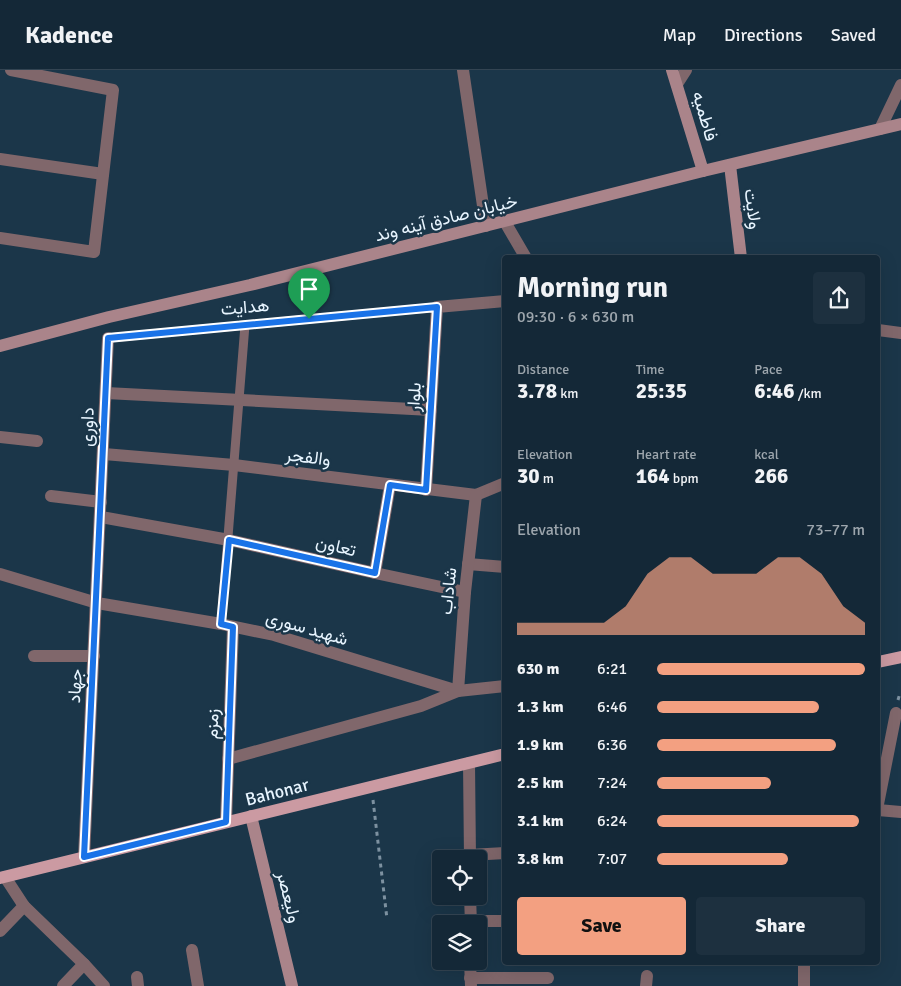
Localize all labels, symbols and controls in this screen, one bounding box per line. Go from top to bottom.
text: Kadence [25,20,113,50]
text: Map [663,24,696,46]
text: Directions [724,24,803,46]
text: Saved [831,24,876,46]
street label: فاطمیه [687,89,723,143]
street label: ولایت [740,188,766,230]
street label: خیابان صادق آینه وند [372,190,520,246]
pin [288,268,330,319]
text: Morning run [517,271,668,305]
button: share [813,272,865,324]
icon: arrive [295,275,323,303]
street label: هدایت [220,294,270,320]
text: 09:30 · 6 × 630 m [517,307,634,327]
text: Distance [517,361,569,378]
text: Time [636,361,665,378]
text: Pace [754,361,783,378]
text: 3.78 [517,378,557,404]
text: 25:35 [636,378,687,404]
text: 6:46 [754,378,795,404]
street label: بلوار [402,382,426,413]
text: km [557,385,578,402]
text: /km [795,385,822,402]
street label: داوری [75,407,99,447]
street label: والفجر [283,443,332,471]
text: Elevation [517,446,573,463]
text: Heart rate [636,446,696,463]
text: kcal [754,446,779,463]
text: 30 [517,463,540,489]
text: 164 [636,463,670,489]
text: 266 [754,463,788,489]
text: m [540,470,554,487]
text: bpm [670,470,699,487]
text: Elevation [517,520,581,540]
text: 73–77 m [806,520,865,540]
street label: تعاون [314,531,358,561]
street label: شاداب [435,566,461,616]
street label: شهید سوری [263,606,351,650]
text: 630 m [517,659,559,679]
text: 6:21 [597,659,627,679]
street label: جهاد [63,668,87,704]
text: 1.3 km [517,697,564,717]
text: 6:46 [597,697,627,717]
street label: زمزم [200,708,225,740]
text: 1.9 km [517,735,564,755]
text: 6:36 [597,735,627,755]
street label: Bahonar [243,773,311,811]
text: 2.5 km [517,773,564,793]
text: 7:24 [597,773,627,793]
text: 3.1 km [517,811,564,831]
text: 6:24 [597,811,627,831]
text: 3.8 km [517,849,564,869]
text: 7:07 [597,849,627,869]
map controls [432,850,487,970]
button: locate [432,850,487,905]
street label: ولیعصر [272,868,306,925]
button: Save [517,897,686,955]
button: Share [696,897,865,955]
button: layers [432,915,487,970]

